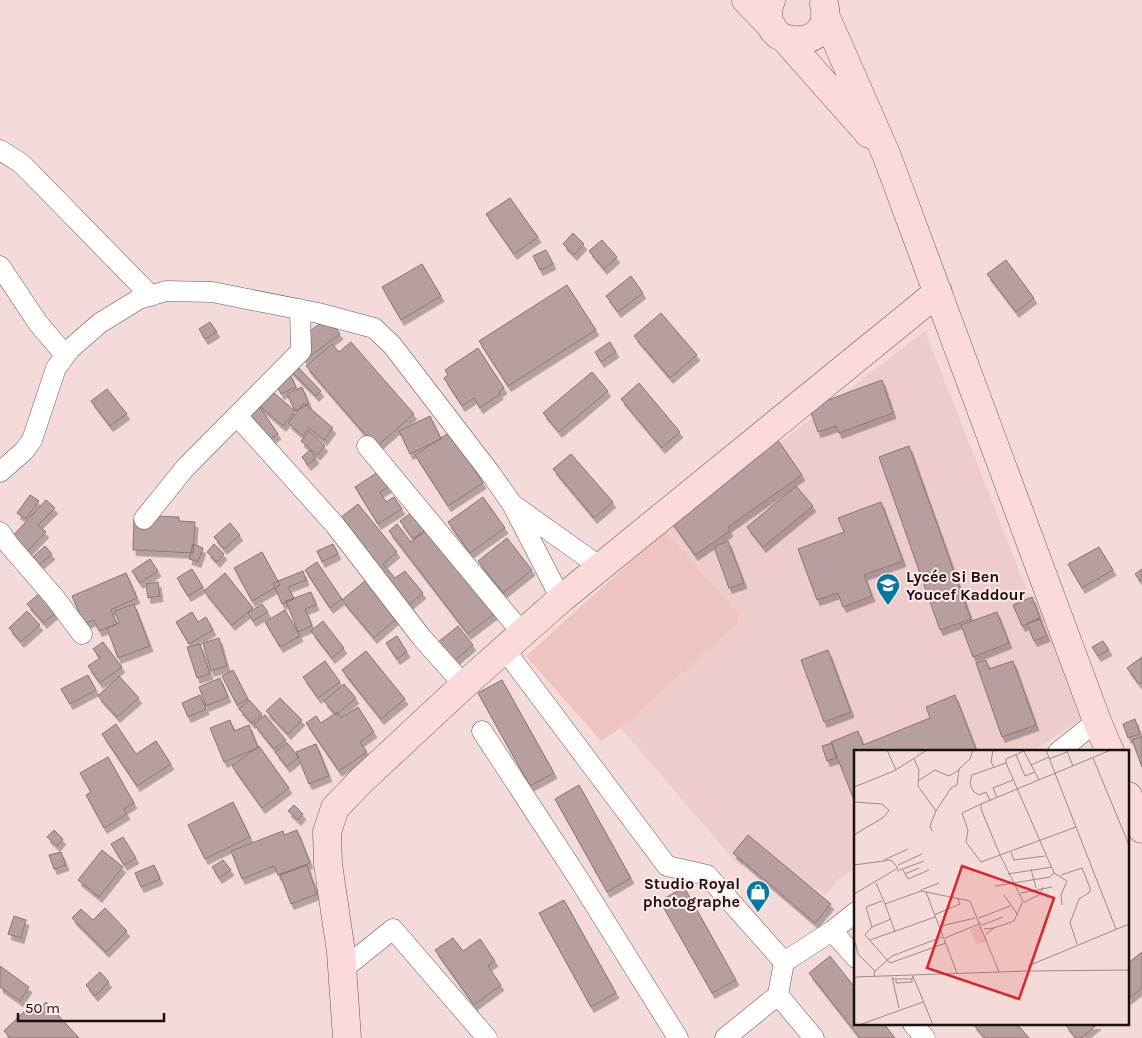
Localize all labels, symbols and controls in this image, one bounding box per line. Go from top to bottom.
place label: Lycée Si Ben Youcef Kaddour [906,567,1026,604]
school or university icon: Lycée Si Ben Youcef Kaddour [875,572,901,606]
inset map [854,750,1130,1026]
place label: Studio Royal photographe [643,874,740,911]
shop icon: Studio Royal photographe [745,879,771,913]
scale bar [18,990,164,1022]
text: 50 m [25,999,60,1017]

